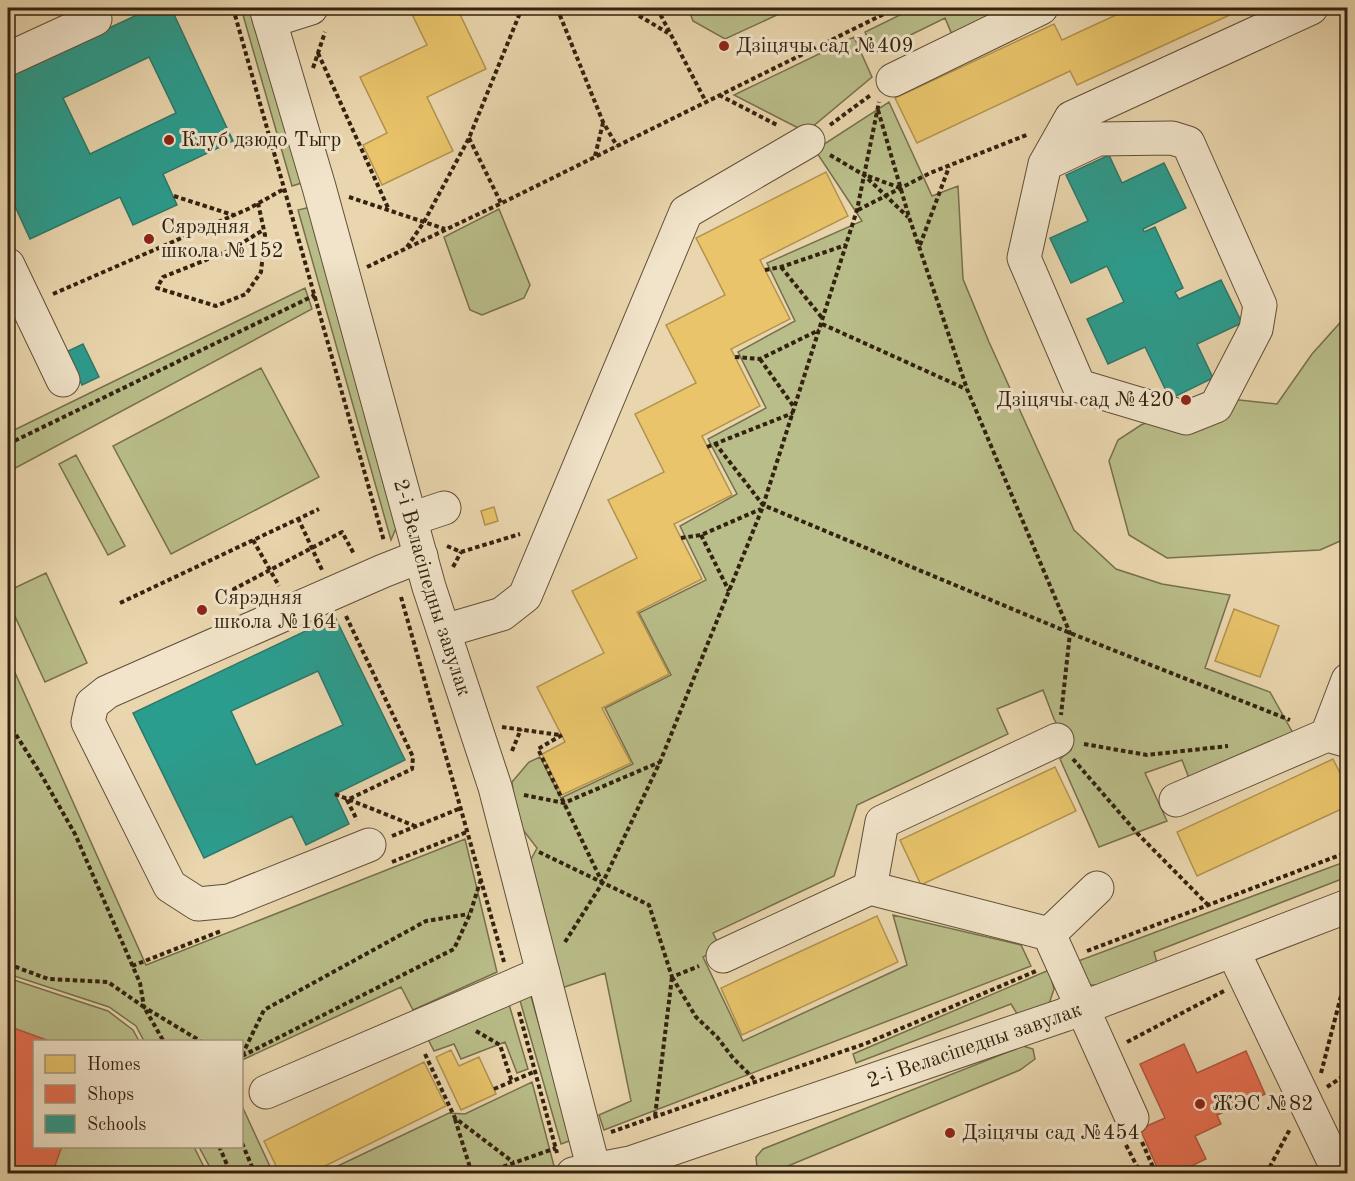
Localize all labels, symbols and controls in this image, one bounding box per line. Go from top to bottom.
place label: Дзіцячы сад №409 [736,36,914,57]
marker: Дзіцячы сад №409 [717,39,731,53]
place label: Клуб дзюдо Тыгр [181,130,341,151]
marker: Клуб дзюдо Тыгр [162,133,176,147]
place label: Сярэдняя школа №152 [161,217,284,262]
marker: Сярэдняя школа №152 [142,232,156,246]
place label: Дзіцячы сад №420 [996,390,1174,411]
marker: Дзіцячы сад №420 [1179,393,1193,407]
street label: 2-і Веласіпедны завулак [389,477,475,699]
place label: Сярэдняя школа №164 [214,588,337,633]
marker: Сярэдняя школа №164 [195,603,209,617]
street label: 2-і Веласіпедны завулак [864,999,1085,1092]
legend [33,1040,243,1148]
text: Homes [87,1056,141,1074]
text: Shops [87,1086,134,1104]
place label: ЖЭС №82 [1212,1094,1313,1115]
marker: ЖЭС №82 [1193,1097,1207,1111]
text: Schools [87,1116,147,1134]
place label: Дзіцячы сад №454 [962,1123,1140,1144]
marker: Дзіцячы сад №454 [943,1126,957,1140]

